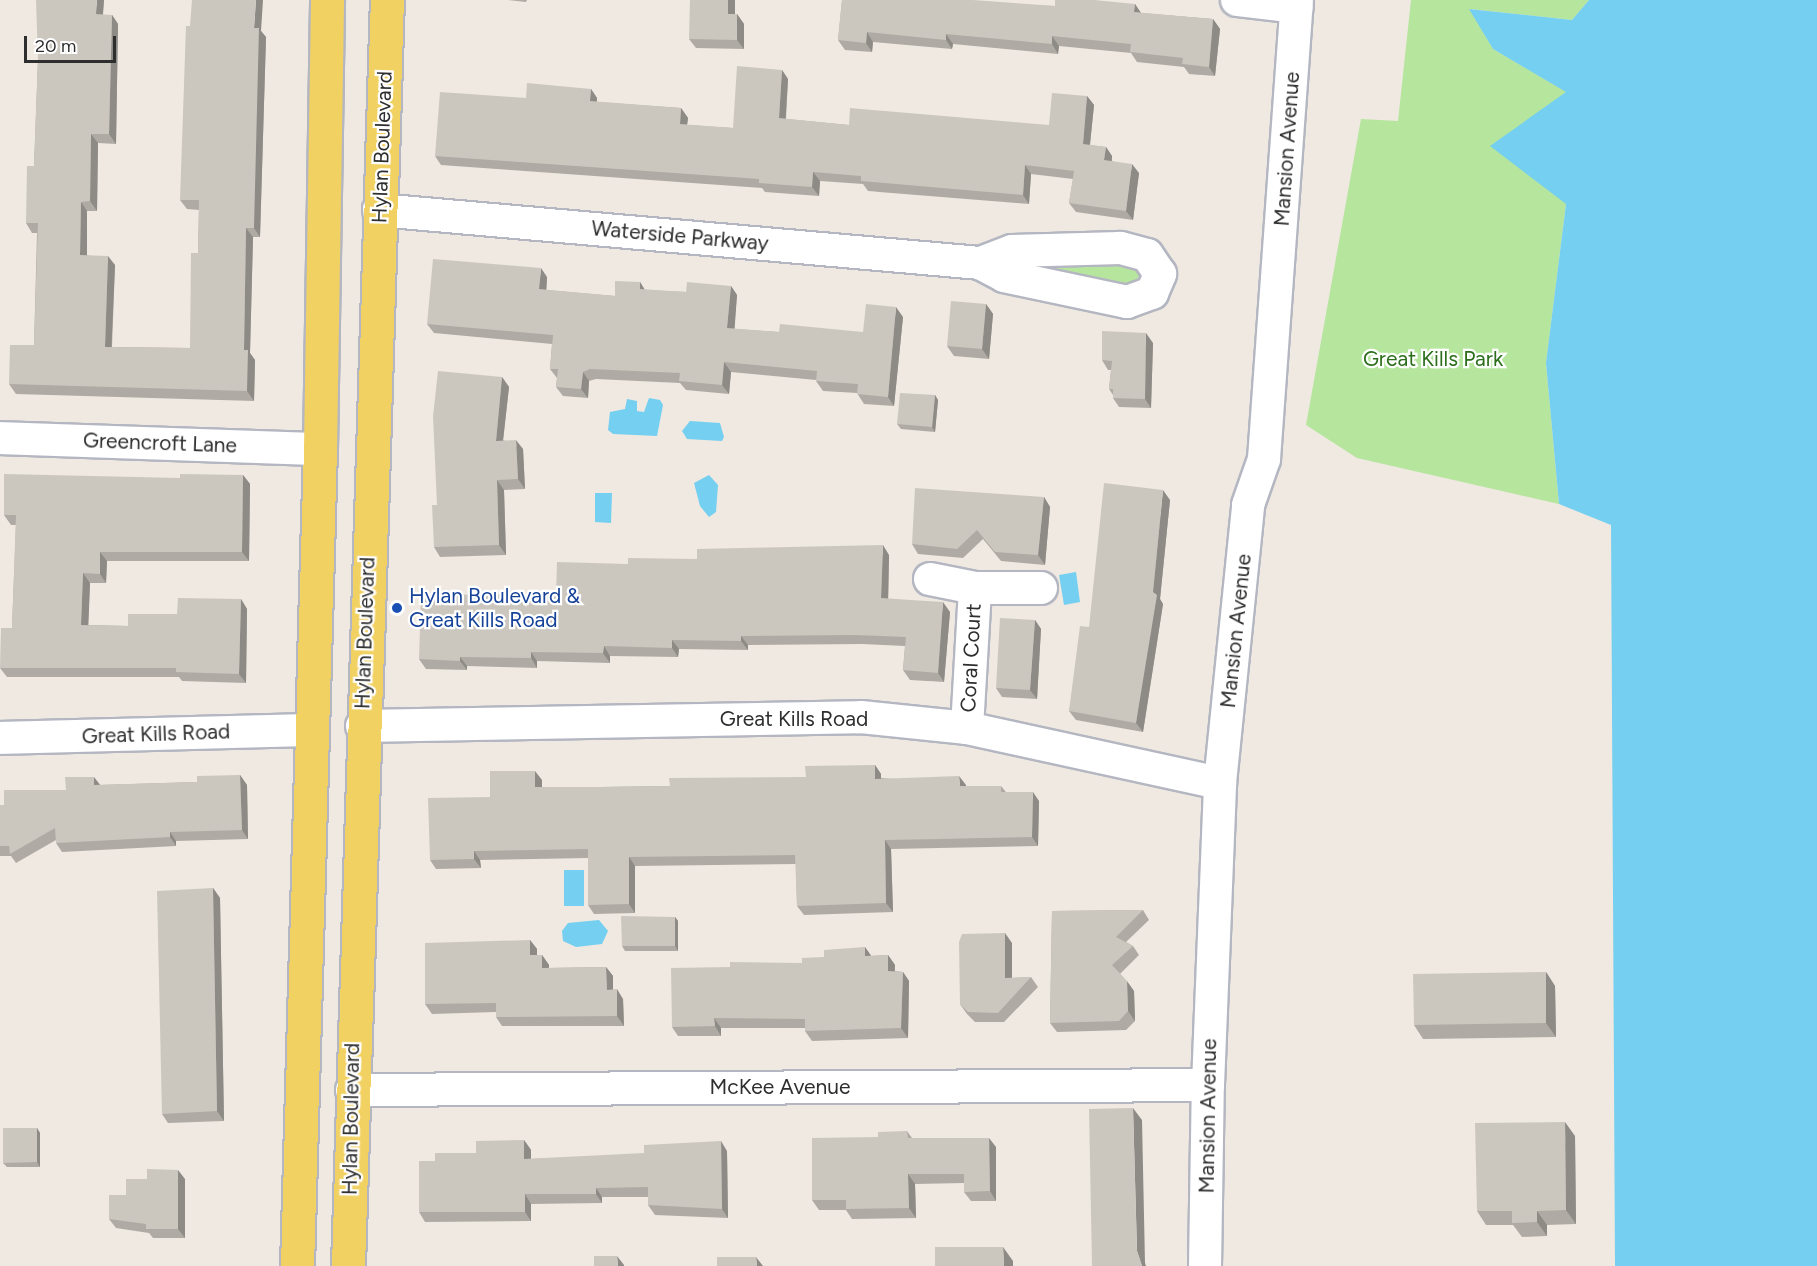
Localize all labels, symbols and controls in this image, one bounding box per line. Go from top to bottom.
scale bar [27,24,118,62]
text: 20 m [35,35,76,57]
street label: Hylan Boulevard [367,70,397,224]
street label: Mansion Avenue [1269,71,1305,227]
street label: Waterside Parkway [590,216,770,256]
park label: Great Kills Park [1363,346,1503,372]
street label: Greencroft Lane [83,428,237,458]
street label: Mansion Avenue [1215,553,1257,709]
street label: Hylan Boulevard [350,556,380,710]
place label: Hylan Boulevard & Great Kills Road [409,583,580,633]
marker: Hylan Boulevard & Great Kills Road [390,601,404,615]
street label: Coral Court [956,603,986,713]
street label: Great Kills Road [720,706,868,732]
street label: Great Kills Road [81,719,231,749]
street label: Mansion Avenue [1194,1038,1222,1194]
street label: Hylan Boulevard [337,1043,365,1195]
street label: McKee Avenue [710,1074,850,1100]

